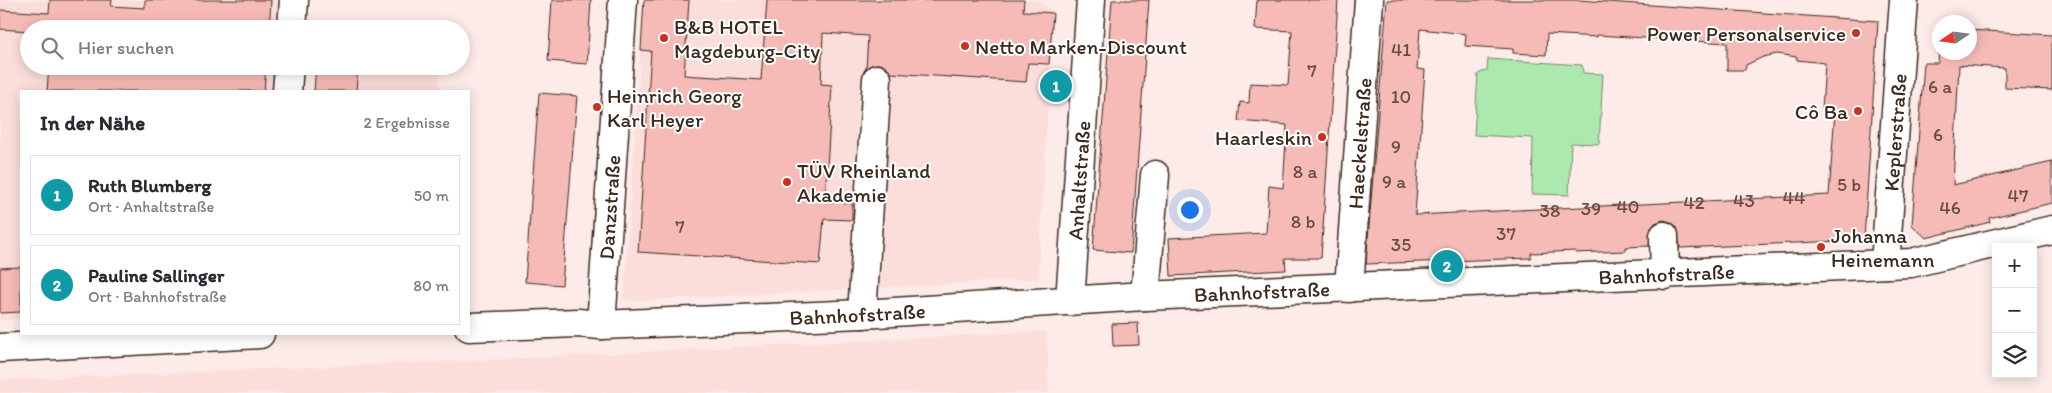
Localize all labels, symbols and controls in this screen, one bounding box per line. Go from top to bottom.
place label: B&B HOTEL Magdeburg-City [674,14,820,63]
north arrow [1932,15,1977,60]
search box [20,20,470,75]
place label: Power Personalservice [1647,21,1846,46]
marker: Power Personalservice [1850,27,1862,39]
marker: B&B HOTEL Magdeburg-City [658,32,670,44]
icon: search [38,34,66,62]
place label: Netto Marken-Discount [975,34,1187,59]
text: Hier suchen [78,36,174,59]
house number: 41 [1391,38,1411,61]
marker: Netto Marken-Discount [959,40,971,52]
house number: 7 [1307,59,1317,82]
pin: 1 [1040,67,1072,105]
street label: Keplerstraße [1878,73,1911,192]
house number: 6 a [1928,75,1952,98]
street label: Haeckelstraße [1342,77,1376,210]
place label: Heinrich Georg Karl Heyer [607,83,742,132]
house number: 10 [1391,85,1411,108]
place label: Cô Ba [1795,99,1848,124]
marker: Heinrich Georg Karl Heyer [591,101,603,113]
marker: Cô Ba [1852,105,1864,117]
text: In der Nähe [40,110,145,135]
text: 2 Ergebnisse [364,113,450,132]
street label: Anhaltstraße [1062,120,1095,241]
house number: 6 [1933,123,1943,146]
place label: Haarleskin [1215,125,1312,150]
marker: Haarleskin [1316,131,1328,143]
house number: 9 [1391,135,1401,158]
street label: Danzstraße [593,154,625,260]
place label: TÜV Rheinland Akademie [797,158,931,207]
house number: 8 a [1293,160,1317,183]
house number: 9 a [1382,170,1406,193]
house number: 5 b [1837,173,1861,196]
text: Ruth Blumberg [88,174,211,197]
marker: TÜV Rheinland Akademie [781,176,793,188]
house number: 47 [2008,184,2028,207]
text: 1 [53,186,61,205]
text: 50 m [414,186,449,205]
house number: 44 [1783,186,1805,209]
house number: 43 [1733,189,1755,212]
house number: 42 [1683,191,1705,214]
house number: 40 [1616,195,1640,218]
house number: 46 [1939,196,1961,219]
text: Ort · Anhaltstraße [88,197,214,216]
your location [1177,197,1203,223]
house number: 39 [1581,197,1601,220]
house number: 38 [1540,199,1560,222]
house number: 8 b [1291,210,1315,233]
house number: 7 [675,215,685,238]
house number: 37 [1496,222,1516,245]
place label: Johanna Heinemann [1831,223,1935,272]
house number: 35 [1391,233,1411,256]
marker: Johanna Heinemann [1815,241,1827,253]
map controls [1992,243,2037,378]
button: + [1992,243,2037,288]
pin: 2 [1431,247,1463,285]
street label: Bahnhofstraße [1598,258,1735,289]
text: Pauline Sallinger [88,264,224,287]
text: 2 [53,276,61,295]
text: 80 m [413,276,449,295]
street label: Bahnhofstraße [1193,276,1331,306]
text: Ort · Bahnhofstraße [88,287,227,306]
button: − [1992,288,2037,333]
street label: Bahnhofstraße [789,297,926,330]
button: layers [1992,333,2037,378]

